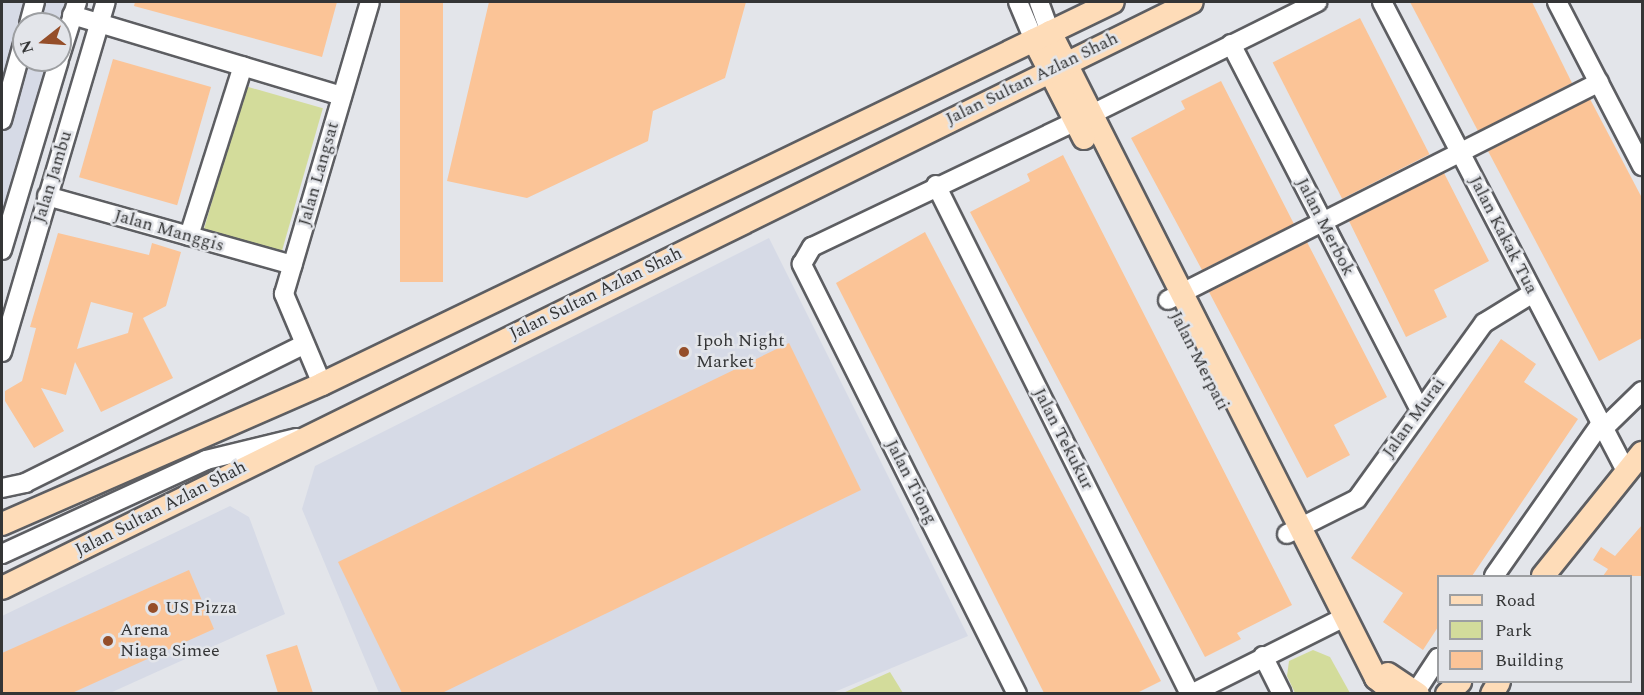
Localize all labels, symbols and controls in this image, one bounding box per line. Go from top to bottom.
north arrow [12,12,72,72]
street label: Jalan Sultan Azlan Shah [942,28,1122,130]
text: N [13,37,40,56]
street label: Jalan Langsat [294,119,344,229]
street label: Jalan Jambu [29,128,77,226]
street label: Jalan Kakak Tua [1464,172,1542,298]
street label: Jalan Merbok [1291,174,1359,280]
street label: Jalan Manggis [112,205,226,257]
street label: Jalan Sultan Azlan Shah [506,243,686,345]
street label: Jalan Merpati [1165,308,1233,414]
place label: Ipoh Night Market [696,331,785,374]
marker: Ipoh Night Market [677,345,691,359]
street label: Jalan Murai [1378,374,1450,462]
street label: Jalan Tekukur [1028,385,1098,493]
street label: Jalan Tiong [881,436,941,528]
street label: Jalan Sultan Azlan Shah [72,456,250,562]
legend [1437,575,1632,683]
text: Road [1495,587,1536,614]
place label: US Pizza [165,597,237,619]
marker: US Pizza [146,601,160,615]
text: Park [1495,617,1532,644]
place label: Arena Niaga Simee [120,620,220,662]
marker: Arena Niaga Simee [101,634,115,648]
text: Building [1495,647,1564,674]

